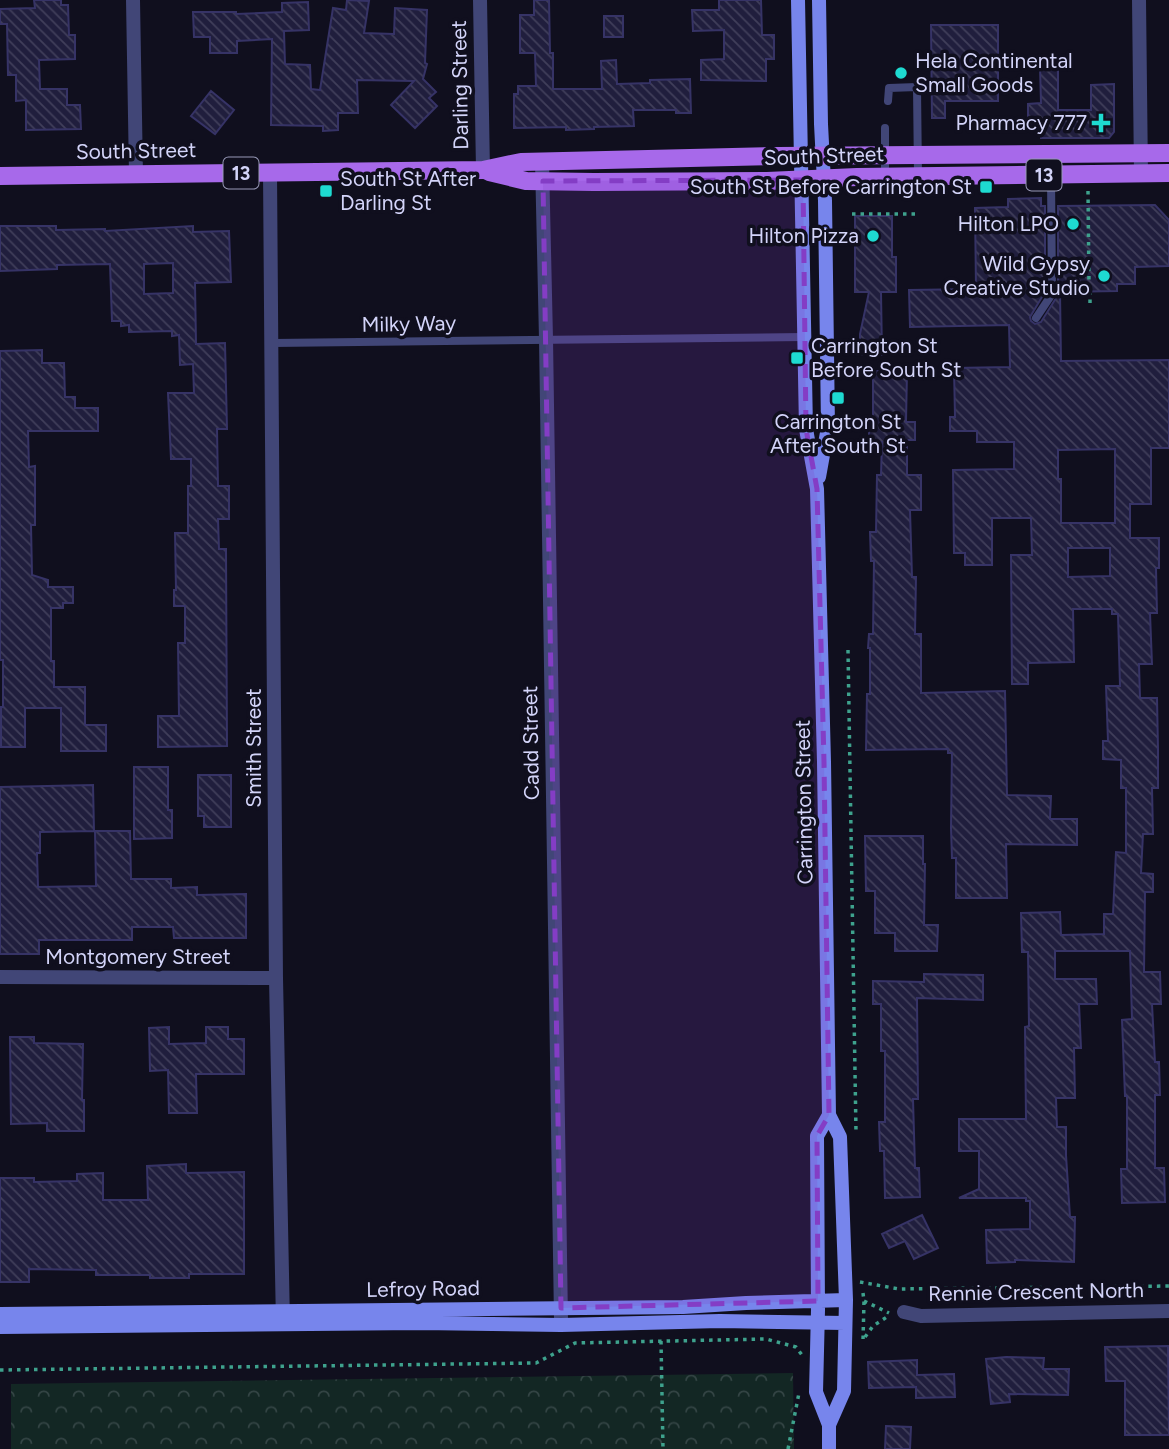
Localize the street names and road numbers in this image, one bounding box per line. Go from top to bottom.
street label: Darling Street [446,20,473,150]
street label: South Street [76,137,196,164]
street label: South Street [763,141,885,170]
road number: 13 [224,158,258,188]
road number: 13 [1026,160,1062,190]
street label: Milky Way [361,310,456,337]
street label: Cadd Street [517,686,544,800]
street label: Smith Street [241,688,266,808]
street label: Carrington Street [790,719,817,885]
street label: Montgomery Street [45,944,231,969]
street label: Lefroy Road [366,1275,480,1302]
street label: Rennie Crescent North [928,1277,1144,1306]

